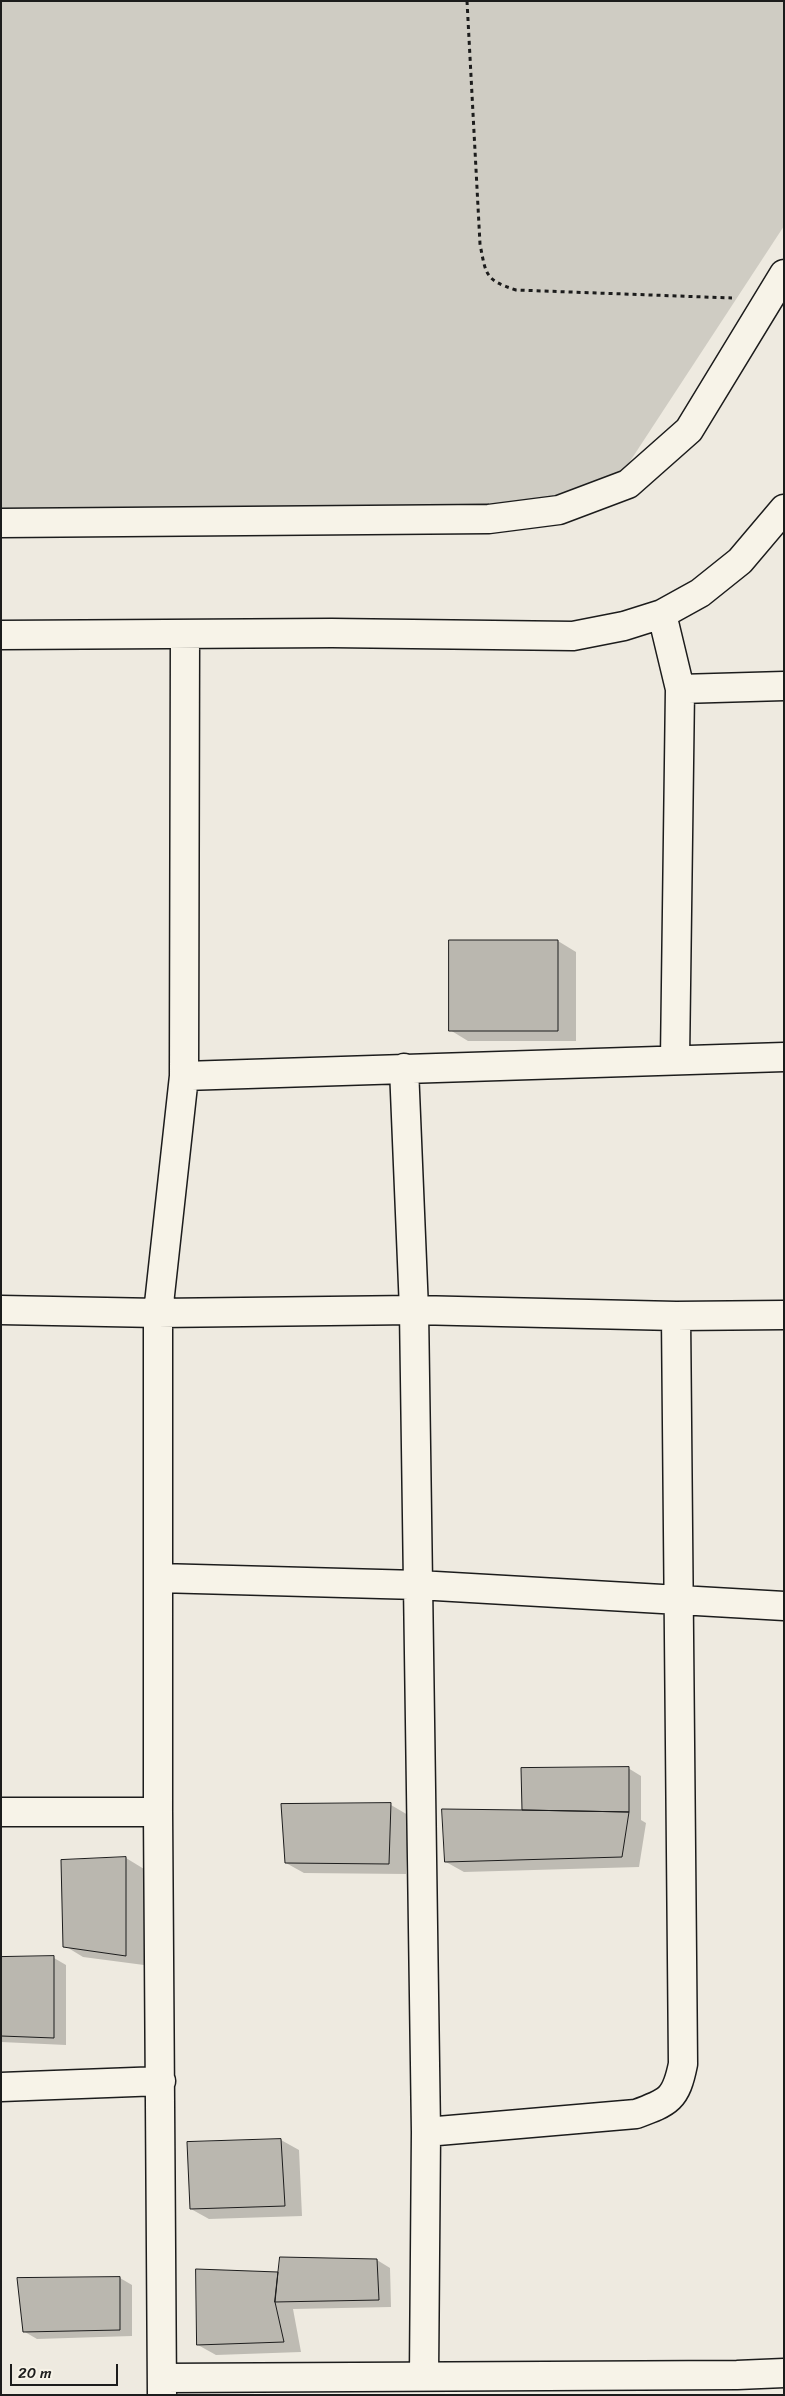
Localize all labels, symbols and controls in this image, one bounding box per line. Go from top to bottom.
scale bar [12,2354,120,2386]
text: 20 m [18,2360,52,2386]

